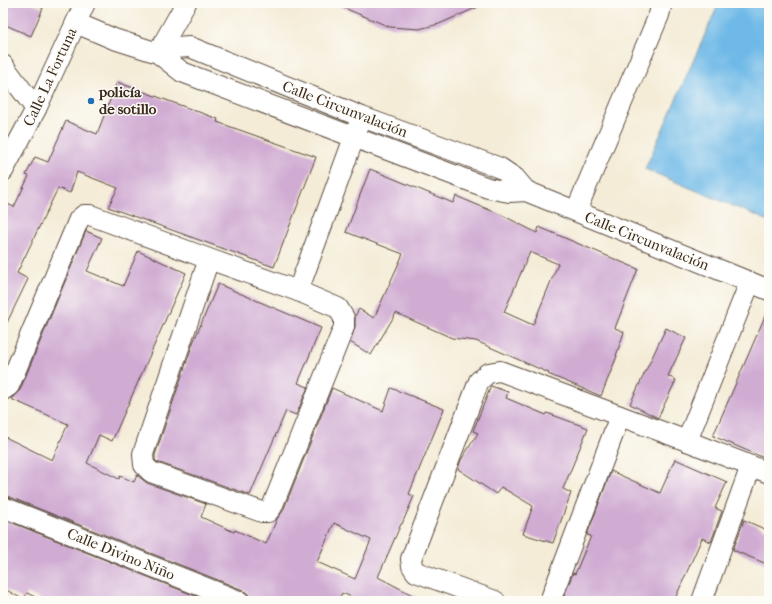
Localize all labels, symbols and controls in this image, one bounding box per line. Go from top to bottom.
street label: Calle La Fortuna [19,24,81,129]
street label: Calle Circunvalación [280,77,410,141]
place label: policía de sotillo [98,83,157,118]
marker: policía de sotillo [86,96,96,106]
street label: Calle Circunvalación [582,208,712,274]
street label: Calle Divino Niño [64,524,178,584]

